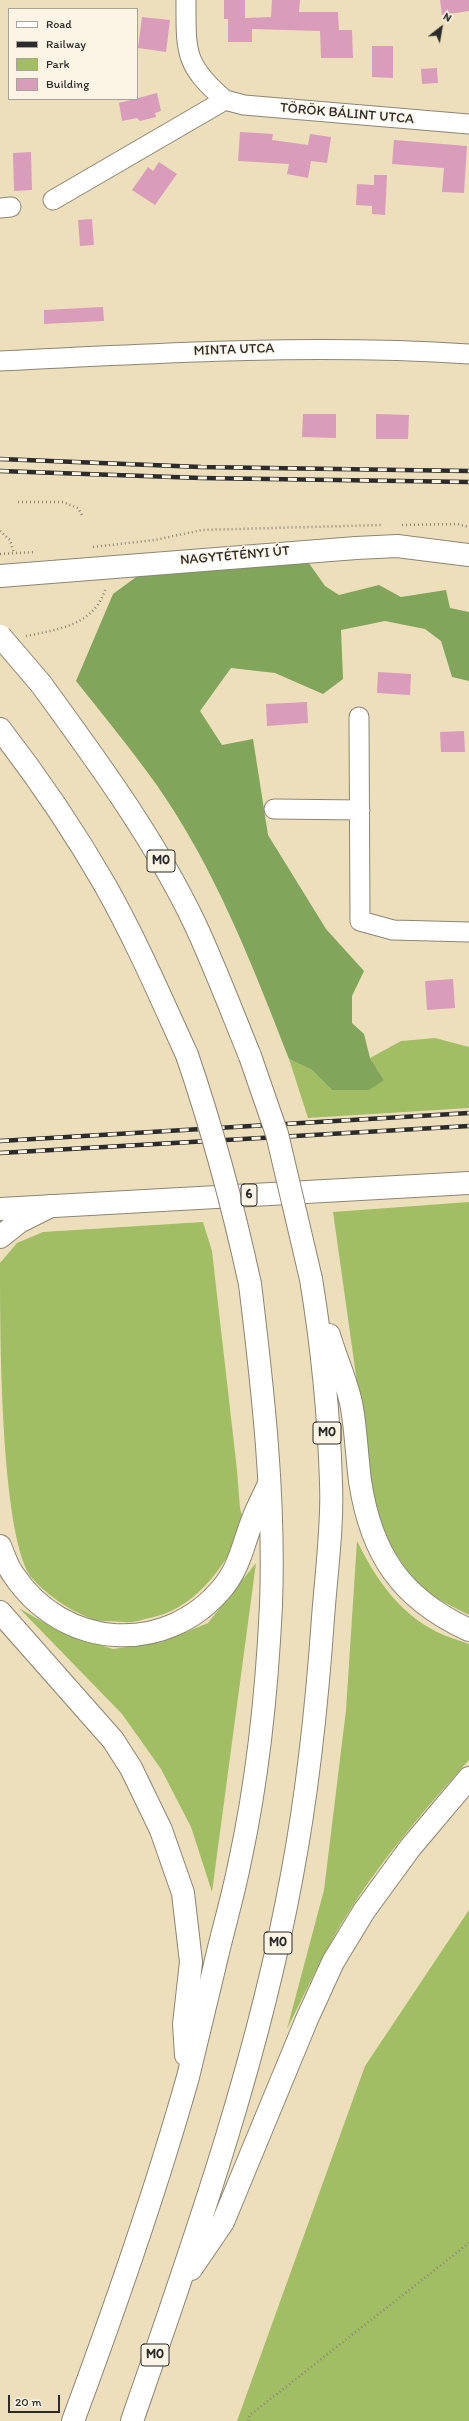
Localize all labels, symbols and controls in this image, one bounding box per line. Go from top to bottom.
legend [8,8,138,100]
north arrow [421,8,461,48]
text: N [441,10,454,25]
text: Road [46,17,72,31]
text: Railway [46,37,86,51]
text: Park [46,57,70,71]
text: Building [46,77,89,91]
street label: TÖRÖK BÁLINT UTCA [279,100,415,128]
street label: MINTA UTCA [193,340,275,360]
street label: NAGYTÉTÉNYI ÚT [179,543,291,569]
road number: M0 [147,850,175,872]
road number: 6 [241,1184,257,1206]
road number: M0 [313,1422,341,1444]
road number: M0 [264,1932,292,1954]
road number: M0 [141,2344,169,2366]
scale bar [10,2387,62,2413]
text: 20 m [15,2395,42,2409]

